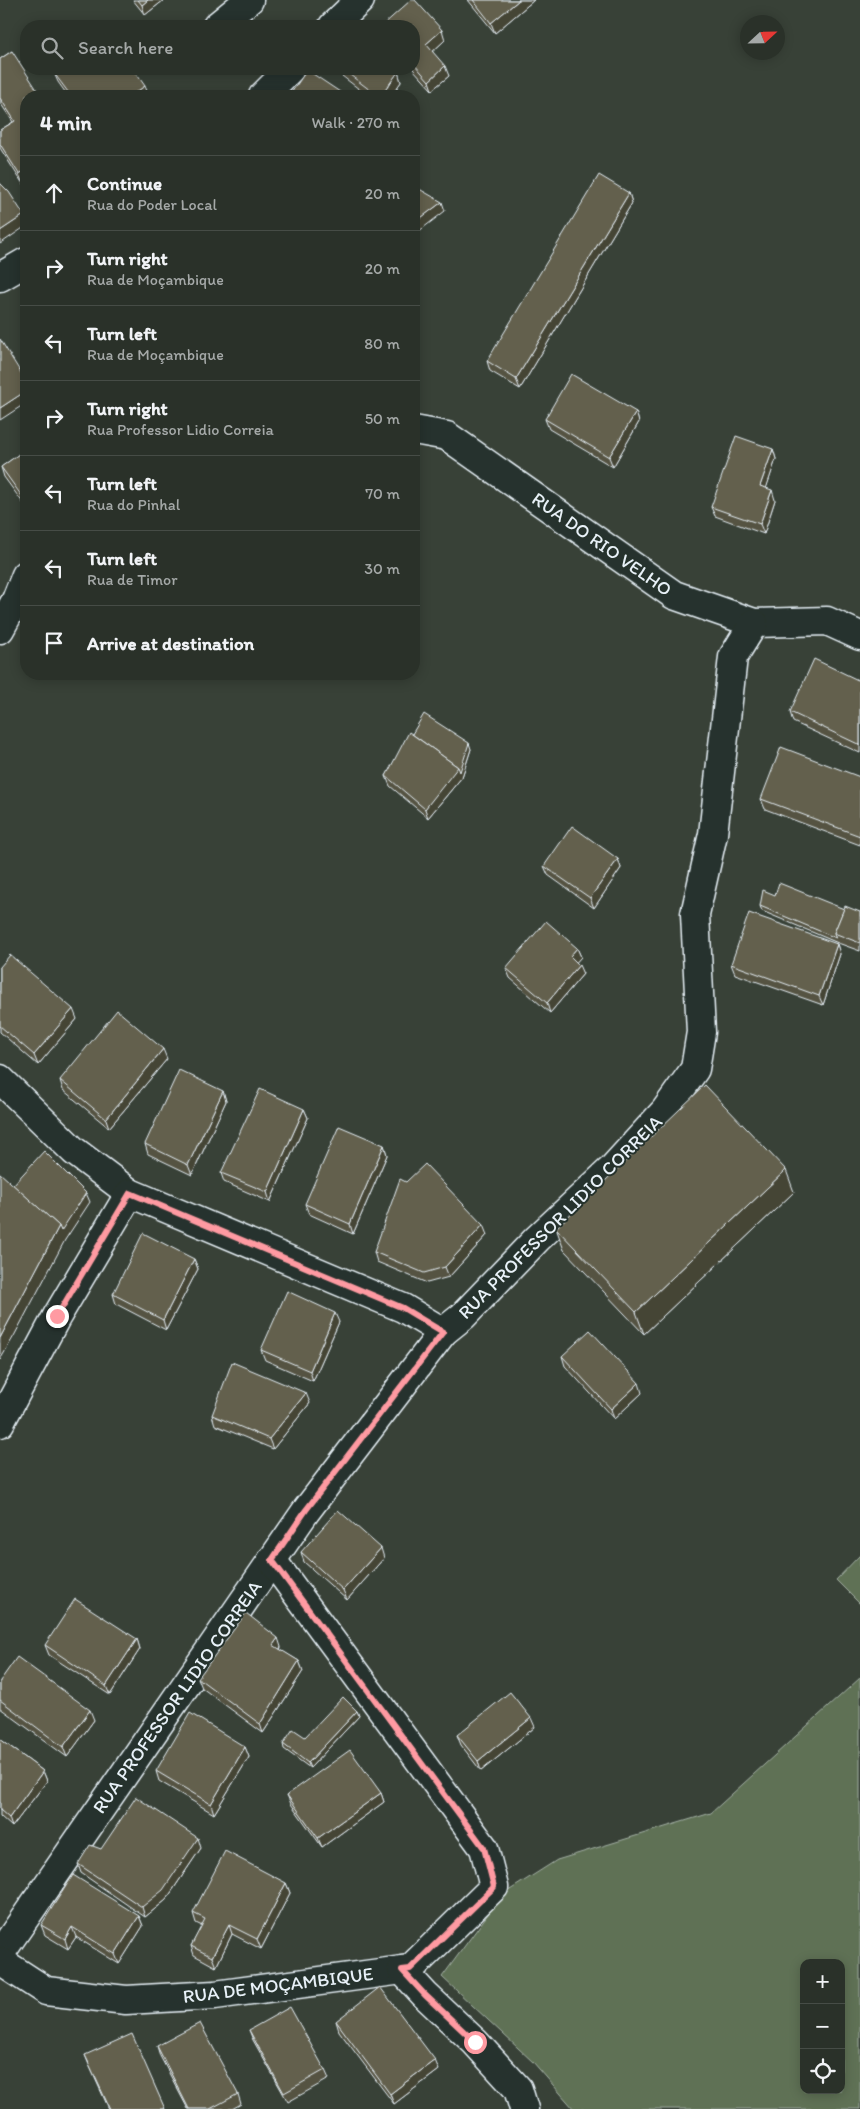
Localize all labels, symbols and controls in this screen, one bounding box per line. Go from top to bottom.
north arrow [740,15,785,60]
search box [20,20,420,75]
icon: search [38,34,66,62]
text: Search here [78,36,173,59]
text: 4 min [40,110,92,135]
text: Walk · 270 m [312,113,400,132]
text: Continue [87,172,162,195]
icon: ahead [40,179,68,207]
text: 20 m [365,184,400,203]
text: Rua do Poder Local [87,195,217,214]
text: Turn right [87,247,168,270]
icon: right [40,254,68,282]
text: 20 m [365,259,400,278]
text: Rua de Moçambique [87,270,224,289]
text: Turn left [87,322,157,345]
icon: left [40,329,68,357]
text: 80 m [364,334,400,353]
text: Rua de Moçambique [87,345,224,364]
text: Turn right [87,397,168,420]
icon: right [40,404,68,432]
text: 50 m [365,409,400,428]
text: Rua Professor Lidio Correia [87,420,274,439]
text: Turn left [87,472,157,495]
icon: left [40,479,68,507]
text: 70 m [365,484,400,503]
street label: RUA DO RIO VELHO [528,487,676,601]
text: Rua do Pinhal [87,495,180,514]
text: Turn left [87,547,157,570]
icon: left [40,554,68,582]
text: 30 m [364,559,400,578]
text: Rua de Timor [87,570,178,589]
icon: arrive [40,629,68,657]
text: Arrive at destination [87,632,254,655]
street label: RUA PROFESSOR LIDIO CORREIA [453,1110,667,1324]
route end [46,1305,69,1328]
street label: RUA PROFESSOR LIDIO CORREIA [88,1576,266,1818]
map controls [800,1959,845,2094]
button: + [800,1959,845,2004]
street label: RUA DE MOÇAMBIQUE [182,1962,375,2008]
button: − [800,2004,845,2049]
route start [464,2031,487,2054]
button: locate [800,2049,845,2094]

